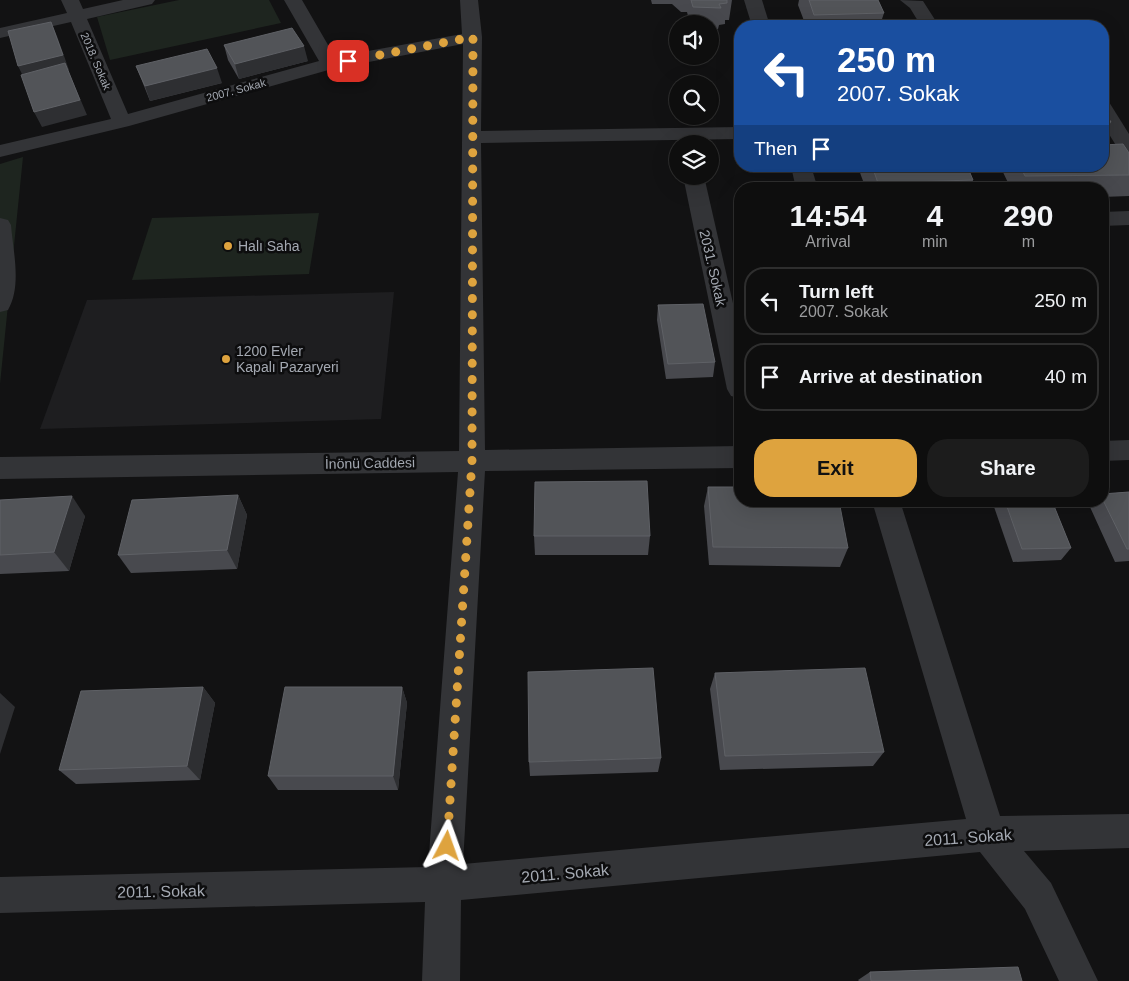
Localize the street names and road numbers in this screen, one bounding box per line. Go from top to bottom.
street label: 2018. Sokak [79,31,114,92]
street label: 2007. Sokak [205,76,268,104]
street label: 2031. Sokak [696,228,730,309]
street label: İnönü Caddesi [325,453,415,472]
street label: 2011. Sokak [924,826,1013,849]
street label: 2011. Sokak [521,861,610,886]
street label: 2011. Sokak [117,882,206,901]

